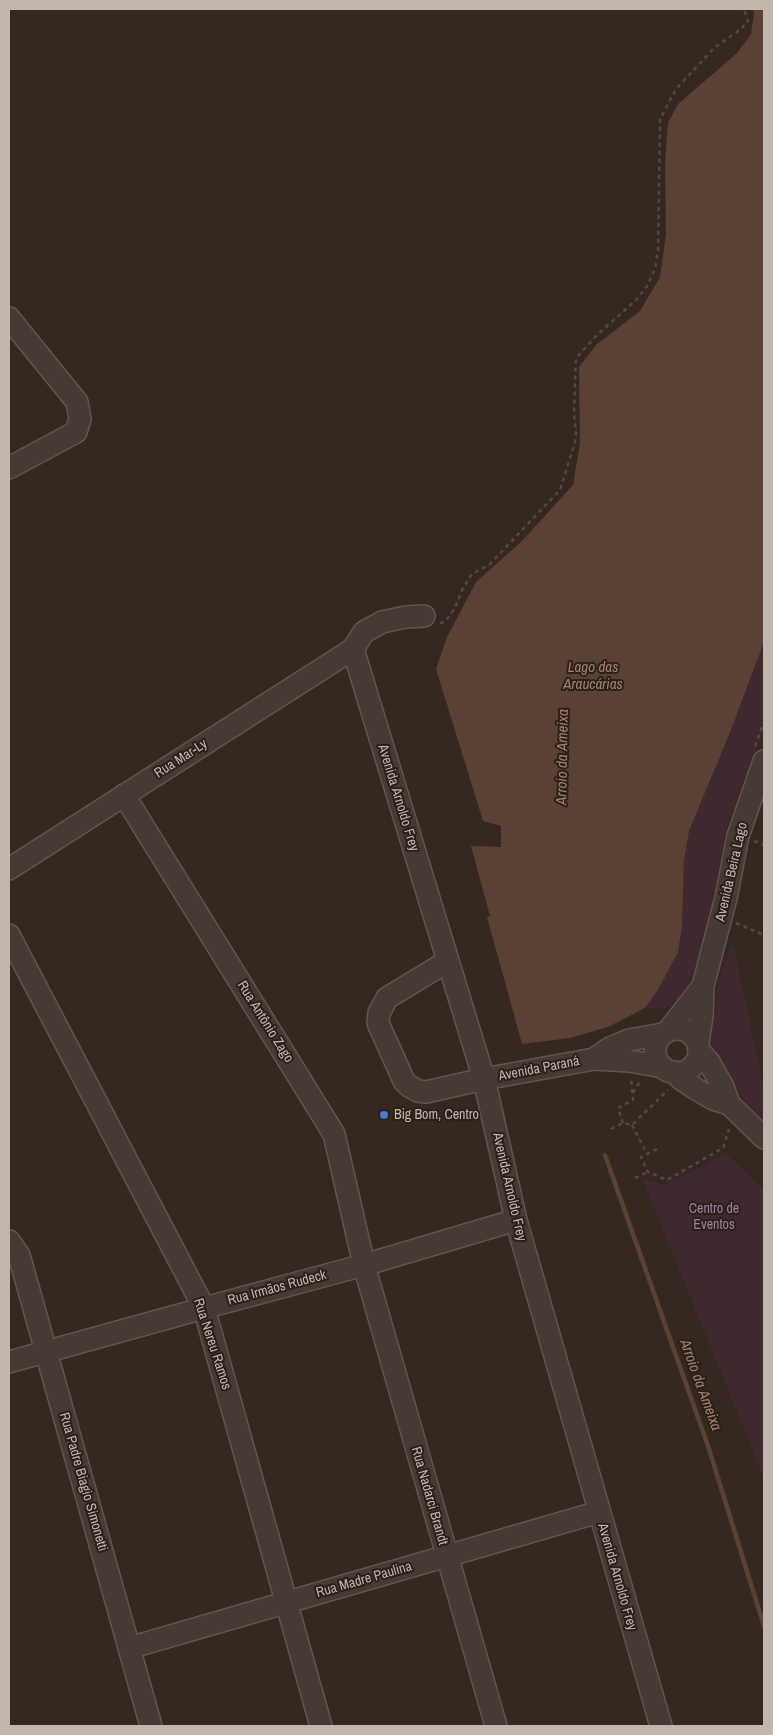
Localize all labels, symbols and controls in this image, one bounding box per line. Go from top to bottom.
water label: Lago das Araucárias [563,659,623,694]
water label: Arroio da Ameixa [553,709,573,805]
street label: Rua Mar-Ly [151,736,211,782]
street label: Avenida Arnoldo Frey [374,743,422,853]
street label: Avenida Beira Lago [712,821,752,923]
street label: Rua Antônio Zago [233,978,297,1066]
street label: Avenida Paraná [497,1053,581,1085]
place label: Big Bom, Centro [394,1107,479,1123]
marker: Big Bom, Centro [378,1109,390,1121]
street label: Avenida Arnoldo Frey [488,1131,530,1243]
park label: Centro de Eventos [689,1201,739,1234]
street label: Rua Irmãos Rudeck [226,1267,328,1309]
street label: Rua Nereu Ramos [189,1296,235,1392]
water label: Arroio da Ameixa [675,1337,725,1433]
street label: Rua Padre Biagio Simonetti [55,1411,111,1553]
street label: Rua Nadarci Brandt [407,1445,451,1547]
street label: Avenida Arnoldo Frey [594,1521,640,1633]
street label: Rua Madre Paulina [314,1558,414,1602]

